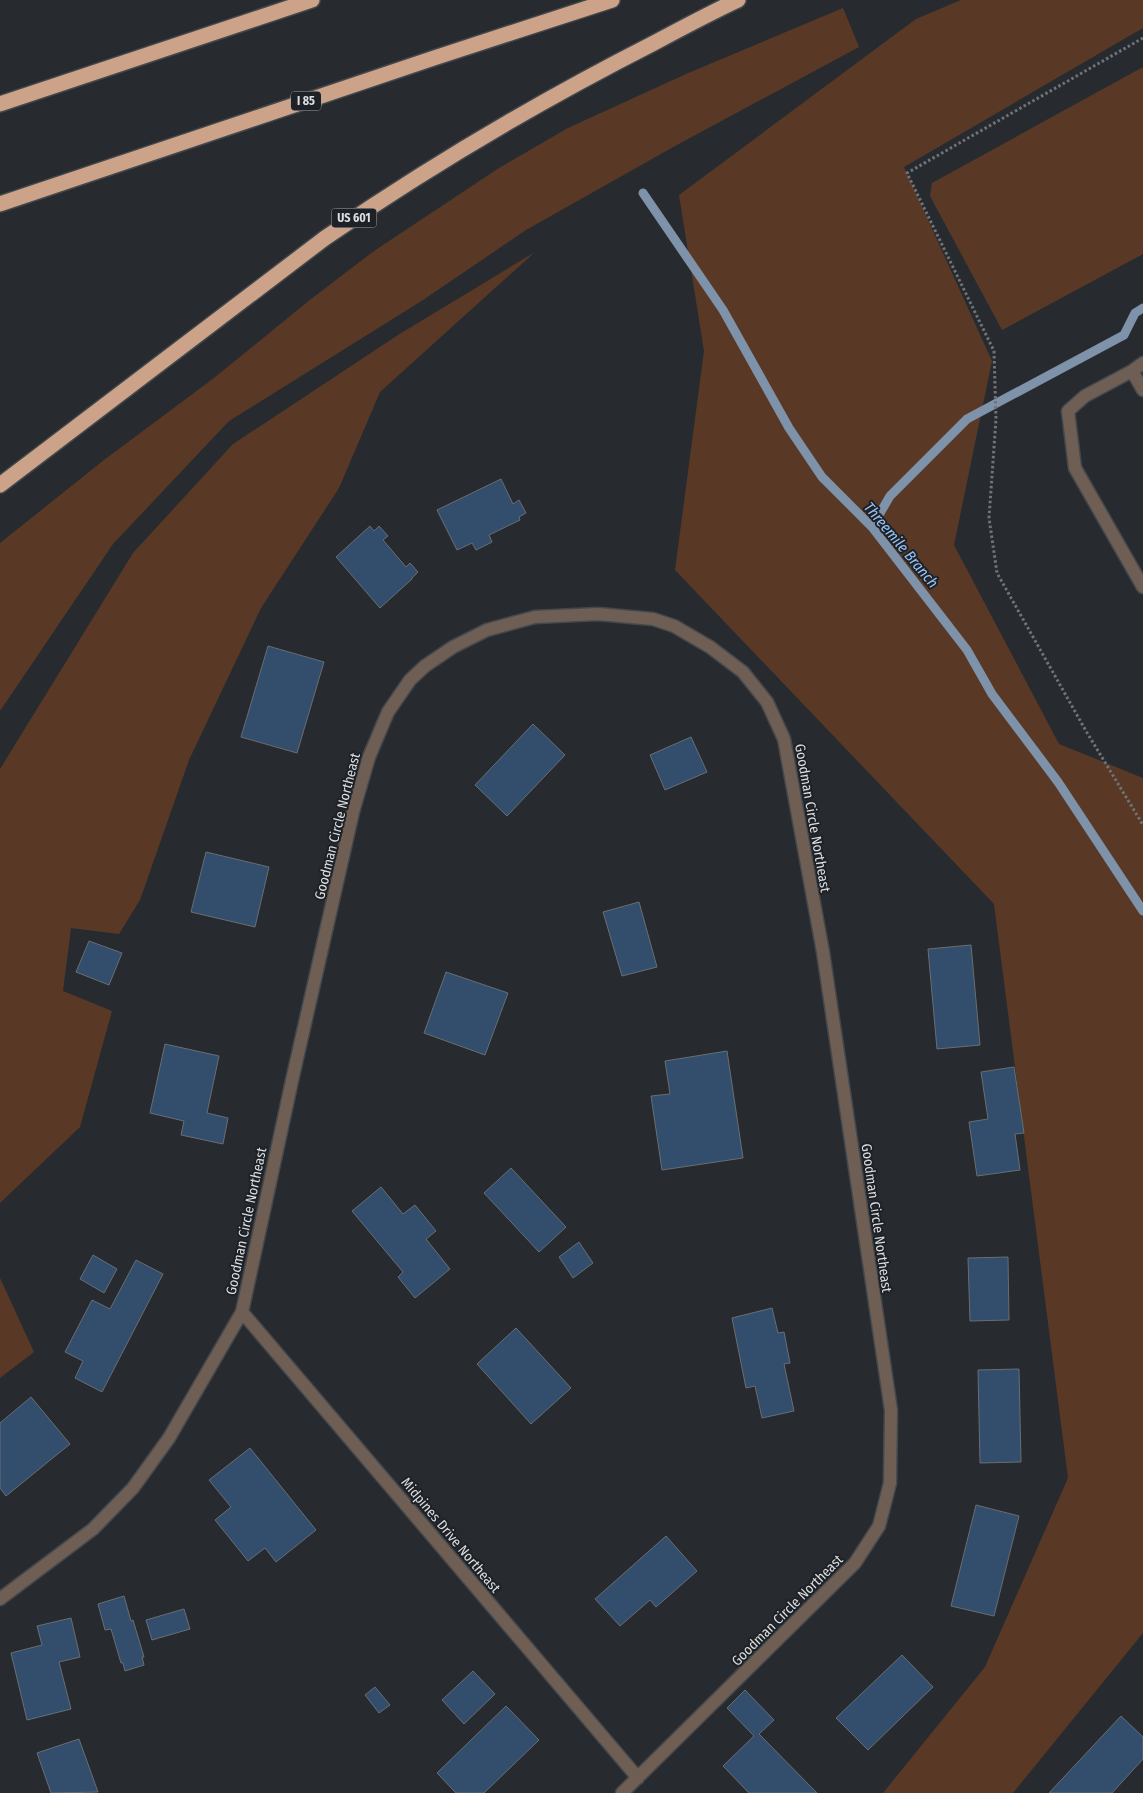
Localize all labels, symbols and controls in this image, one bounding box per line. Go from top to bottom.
road number: I 85 [291,92,321,110]
road number: US 601 [332,208,376,228]
water label: Threemile Branch [860,499,942,591]
street label: Goodman Circle Northeast [791,743,834,894]
street label: Goodman Circle Northeast [311,751,364,901]
street label: Goodman Circle Northeast [858,1142,895,1294]
street label: Goodman Circle Northeast [223,1145,271,1296]
street label: Midpines Drive Northeast [397,1474,504,1597]
street label: Goodman Circle Northeast [728,1551,847,1670]

